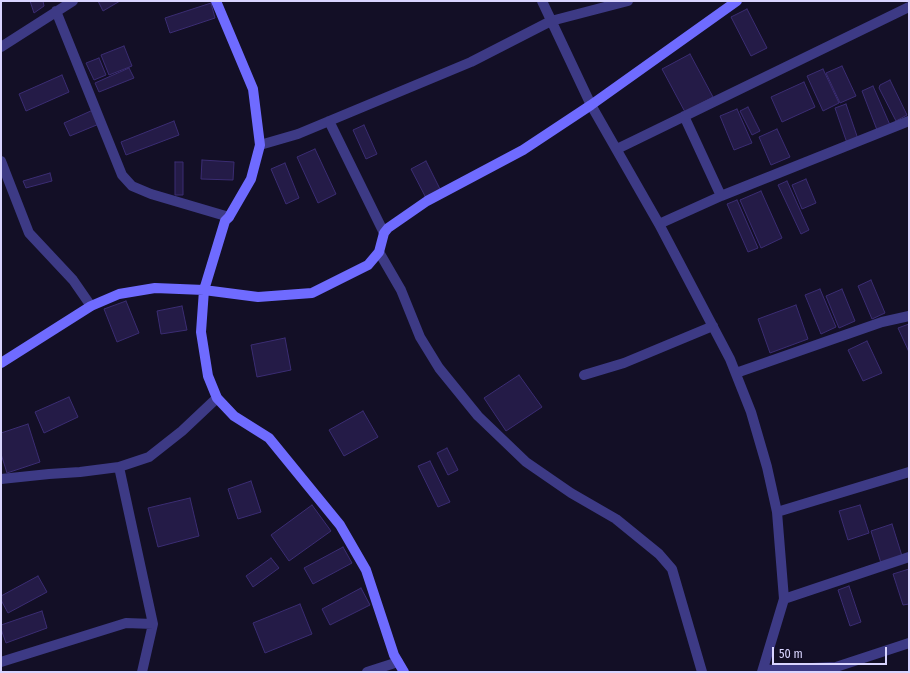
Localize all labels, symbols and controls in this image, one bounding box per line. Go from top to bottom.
scale bar [774,639,889,665]
text: 50 m [779,647,803,661]

